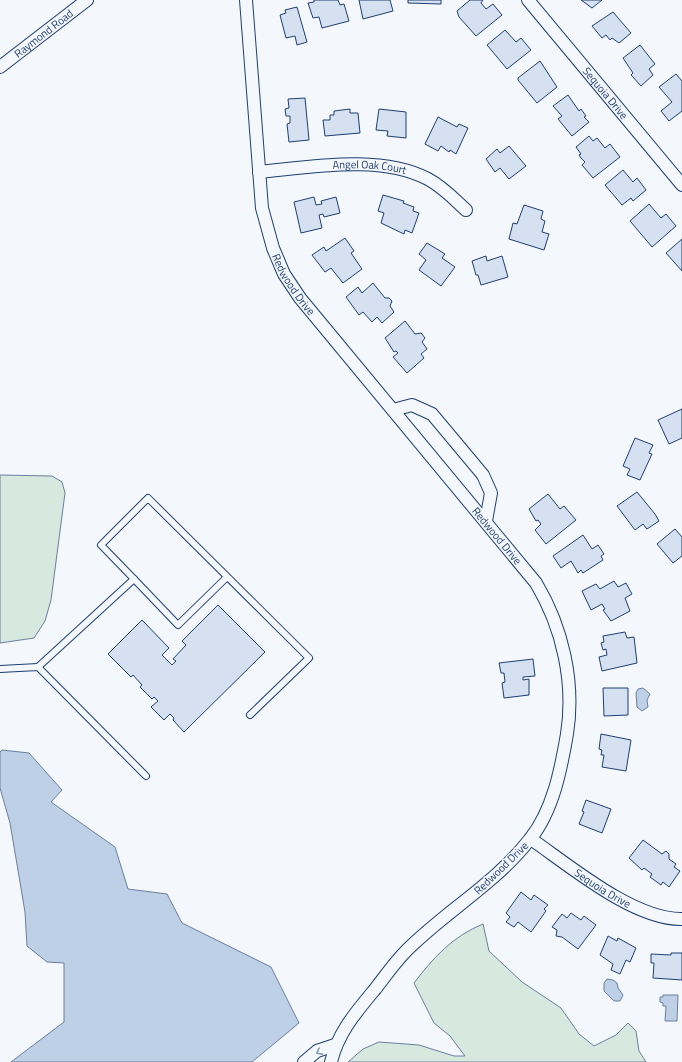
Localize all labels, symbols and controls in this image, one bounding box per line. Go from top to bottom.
street label: Raymond Road [11,5,77,61]
street label: Sequoia Drive [579,63,632,123]
street label: Angel Oak Court [332,156,409,178]
street label: Redwood Drive [268,251,319,319]
street label: Redwood Drive [468,504,526,568]
street label: Redwood Drive [470,838,532,898]
street label: Sequoia Drive [571,865,634,912]
one-way arrow [316,1047,323,1054]

